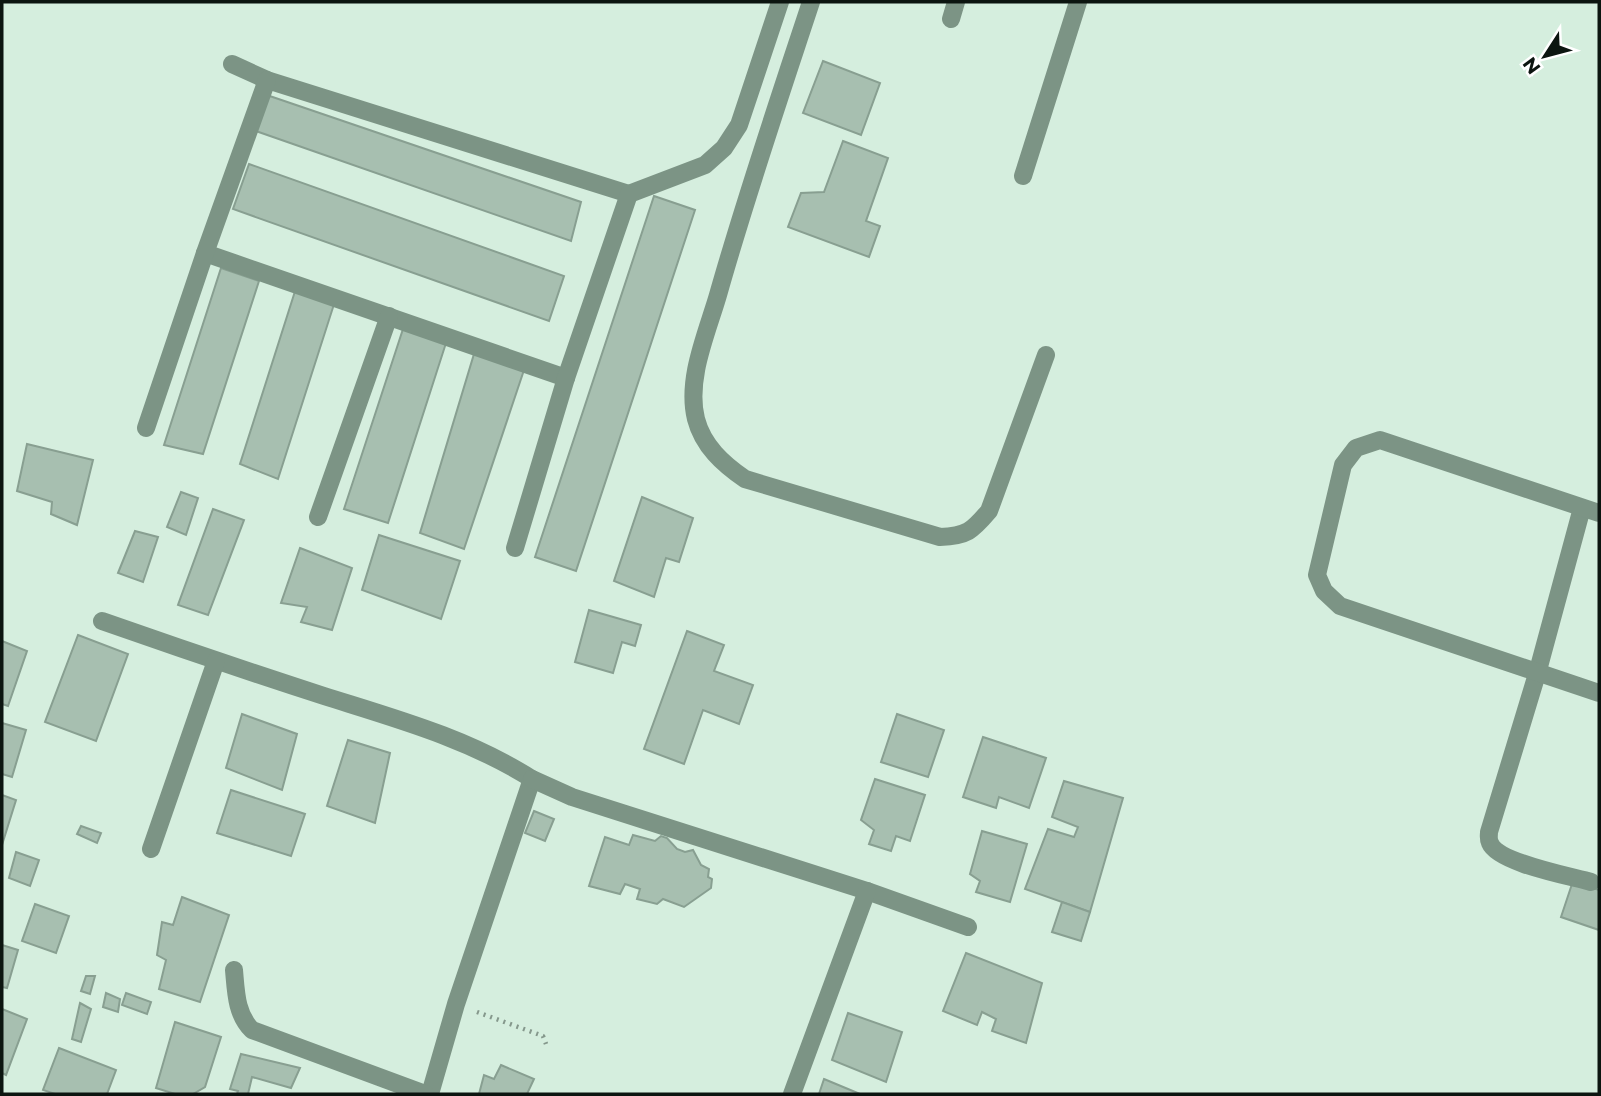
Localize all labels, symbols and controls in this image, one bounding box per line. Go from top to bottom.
north arrow [1510,21,1580,91]
text: N [1518,53,1545,79]

